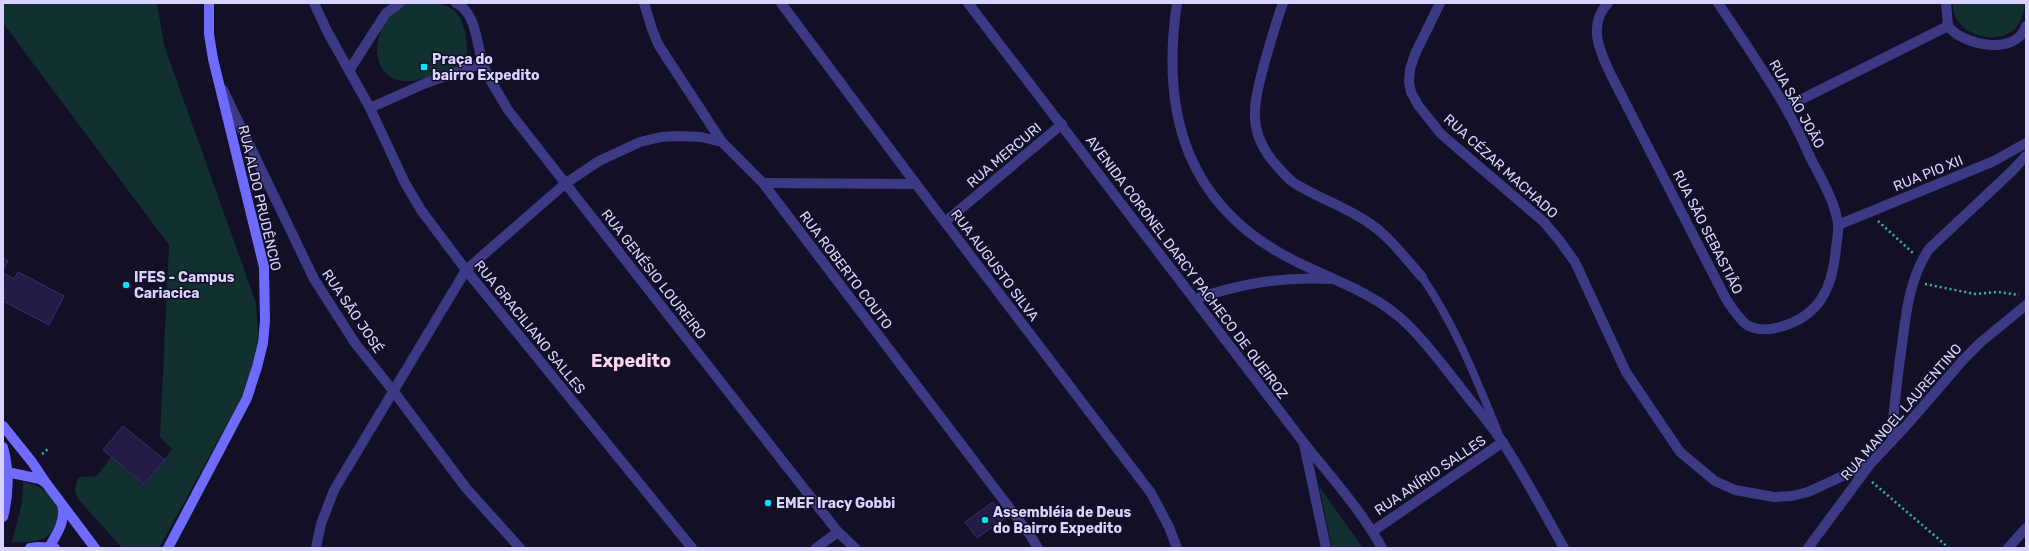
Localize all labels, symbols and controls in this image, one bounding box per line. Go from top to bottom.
place label: Praça do bairro Expedito [432,51,540,84]
street label: RUA SÃO JOÃO [1765,56,1829,152]
marker: Praça do bairro Expedito [419,62,429,72]
street label: RUA CÉZAR MACHADO [1440,110,1562,222]
street label: RUA MERCURI [964,119,1045,192]
street label: RUA ALDO PRUDÊNCIO [234,123,286,273]
street label: AVENIDA CORONEL DARCY PACHECO DE QUEIROZ [1082,132,1291,402]
street label: RUA PIO XII [1891,152,1965,195]
street label: RUA SÃO SEBASTIÃO [1669,167,1747,297]
street label: RUA GENÉSIO LOUREIRO [598,205,710,343]
street label: RUA AUGUSTO SILVA [947,206,1043,325]
street label: RUA ROBERTO COUTO [796,208,896,333]
street label: RUA GRACILIANO SALLES [470,257,589,398]
street label: RUA SÃO JOSÉ [318,266,388,356]
place label: IFES - Campus Cariacica [134,269,235,302]
marker: IFES - Campus Cariacica [121,280,131,290]
street label: RUA MANOEL LAURENTINO [1837,340,1965,484]
district label: Expedito [591,350,671,372]
street label: RUA ANÍRIO SALLES [1371,431,1489,519]
place label: EMEF Iracy Gobbi [776,495,895,512]
marker: EMEF Iracy Gobbi [763,498,773,508]
place label: Assembléia de Deus do Bairro Expedito [993,504,1131,537]
marker: Assembléia de Deus do Bairro Expedito [980,515,990,525]

